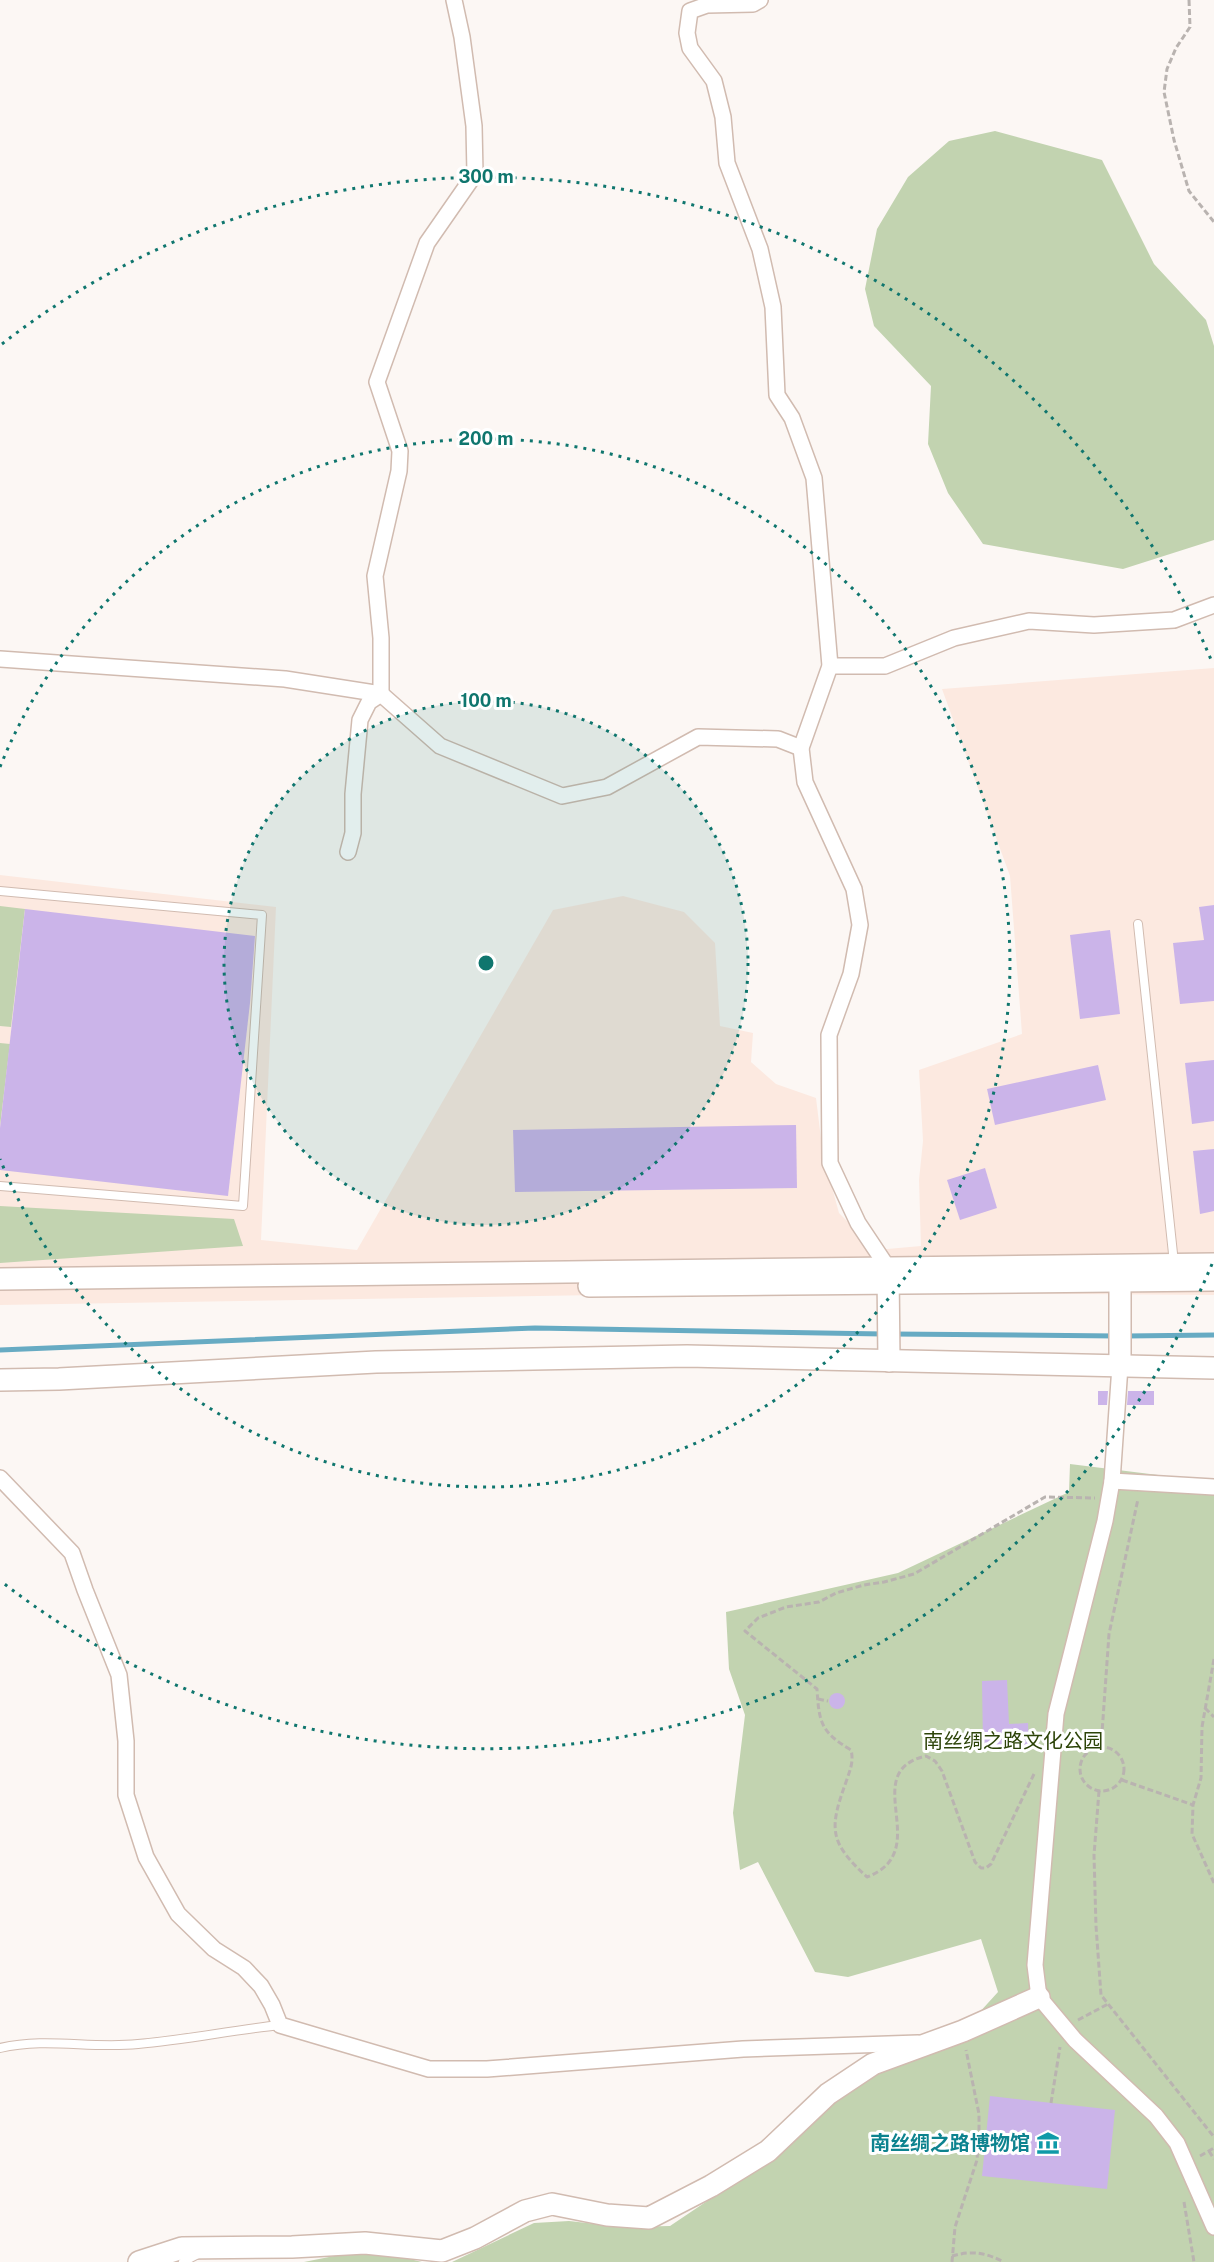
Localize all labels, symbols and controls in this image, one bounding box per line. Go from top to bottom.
text: 300 m [458,166,514,187]
text: 200 m [459,428,513,449]
text: 100 m [460,690,512,711]
centre of rings [476,953,496,973]
park label: 南丝绸之路文化公园 [923,1729,1103,1753]
museum icon: 南丝绸之路博物馆 [1035,2130,1061,2156]
place label: 南丝绸之路博物馆 [870,2131,1030,2155]

